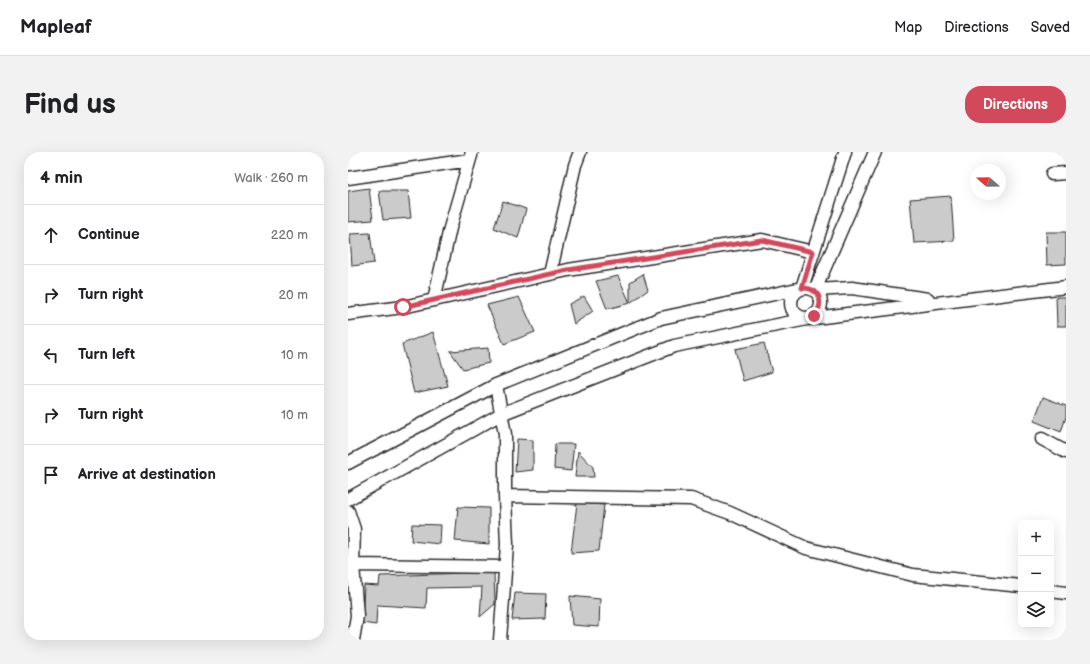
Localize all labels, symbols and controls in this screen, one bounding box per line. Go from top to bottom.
text: Mapleaf [20,16,92,39]
text: Map [894,19,922,36]
text: Directions [944,19,1009,36]
text: Saved [1031,19,1070,36]
button: Directions [965,86,1066,123]
text: Find us [24,88,116,121]
north arrow [970,164,1006,200]
text: 4 min [40,168,83,188]
text: Walk · 260 m [234,170,308,186]
icon: ahead [40,224,62,246]
text: Continue [78,225,140,244]
text: 220 m [271,227,308,243]
icon: right [40,284,62,306]
text: Turn right [78,285,143,304]
text: 20 m [278,287,308,303]
route start [394,298,412,316]
route end [805,307,823,325]
icon: left [40,344,62,366]
text: Turn left [78,345,135,364]
text: 10 m [281,347,308,363]
icon: right [40,404,62,426]
text: Turn right [78,405,143,424]
text: 10 m [281,407,308,423]
icon: arrive [40,464,62,486]
text: Arrive at destination [78,465,216,484]
map controls [1018,520,1054,628]
button: + [1018,520,1054,556]
button: − [1018,556,1054,592]
button: layers [1018,592,1054,628]

